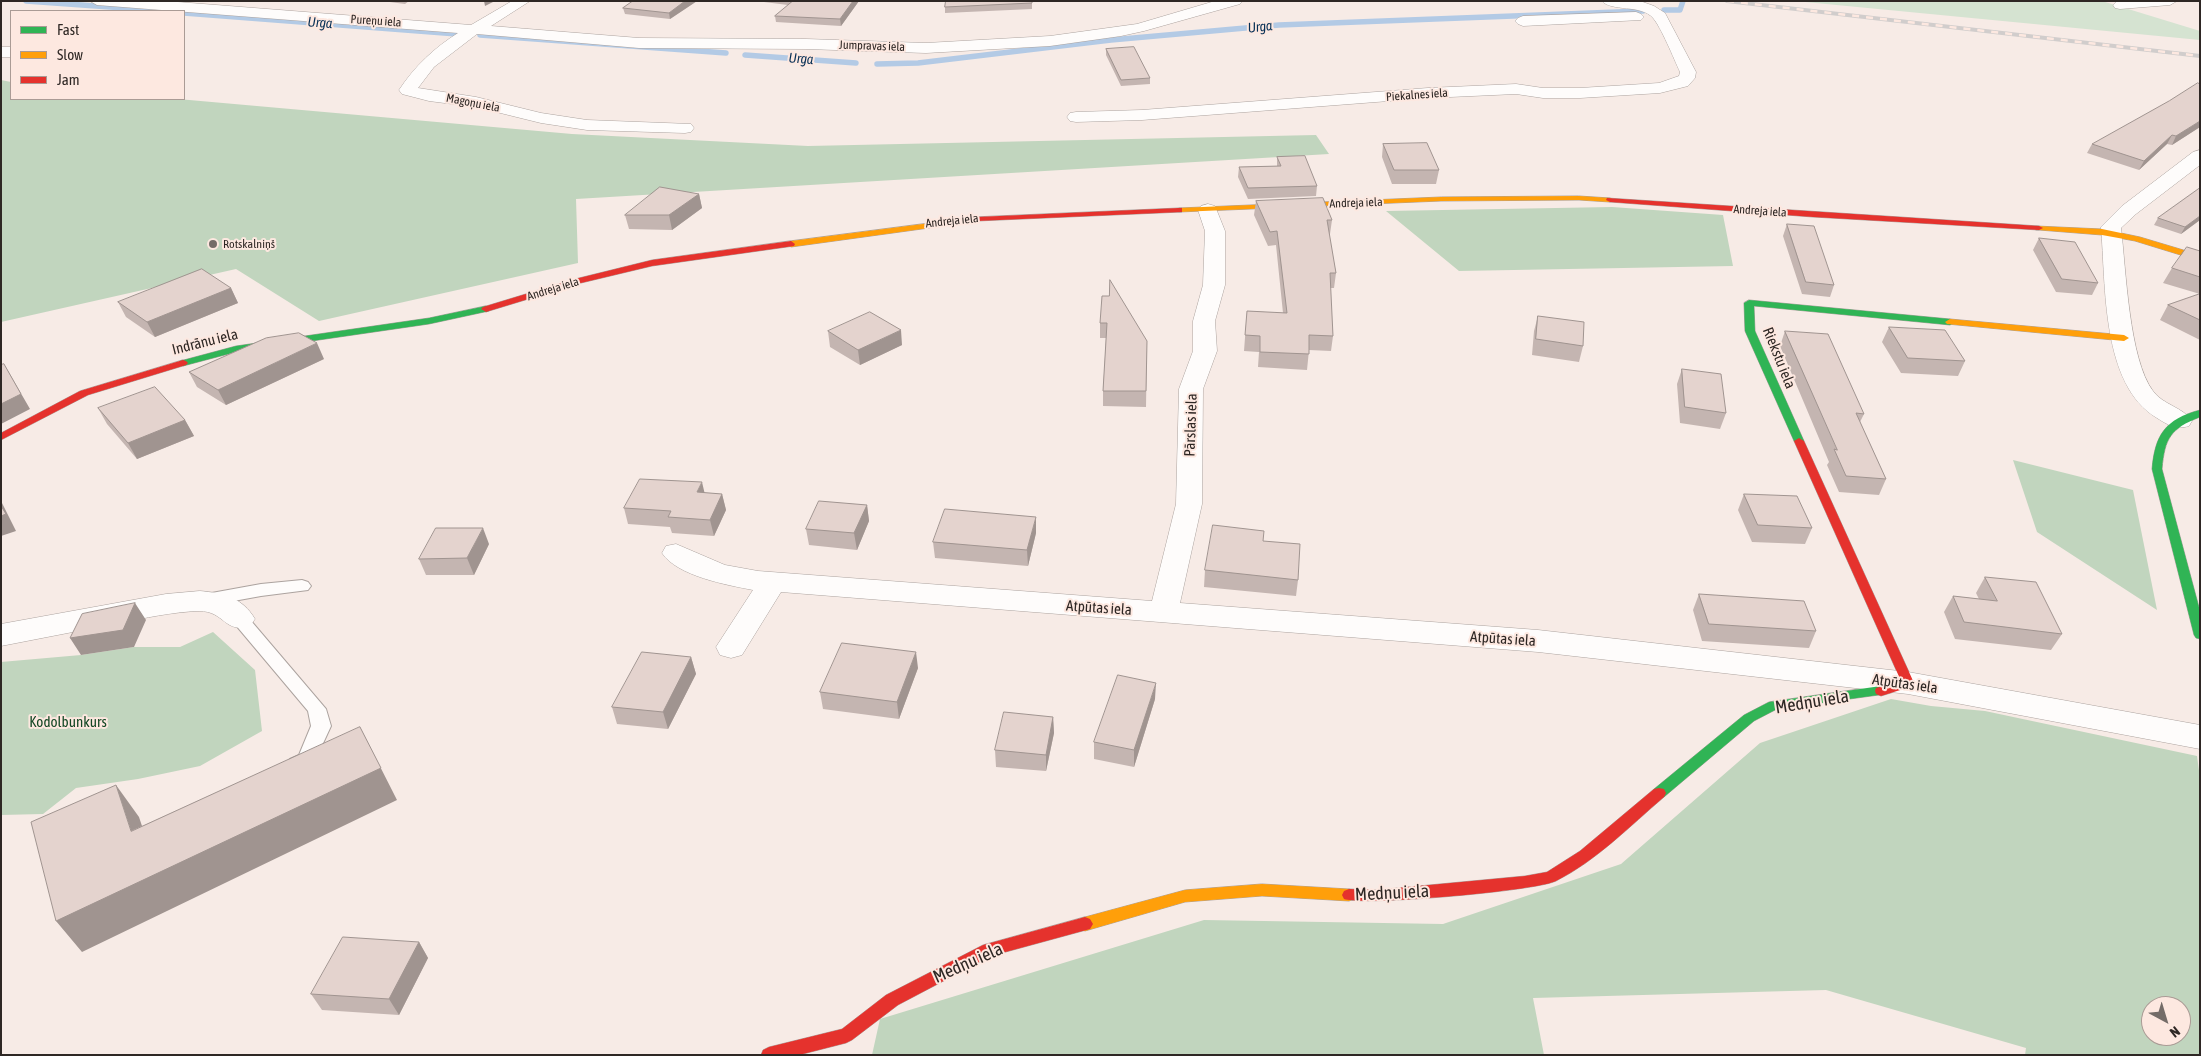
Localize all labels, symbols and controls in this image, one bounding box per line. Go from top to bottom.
legend [10,10,185,100]
street label: Pureņu iela [350,12,402,30]
water label: Urga [307,14,333,32]
water label: Urga [1247,17,1273,37]
text: Fast [57,21,79,38]
street label: Jumpravas iela [839,38,905,54]
text: Slow [57,46,83,63]
water label: Urga [788,50,814,68]
text: Jam [57,71,80,88]
street label: Piekalnes iela [1386,86,1448,104]
street label: Magoņu iela [445,91,501,115]
street label: Andreja iela [1329,195,1383,211]
street label: Andreja iela [1733,202,1787,220]
street label: Andreja iela [925,211,979,231]
place label: Rotskalniņš [223,237,275,251]
marker: Rotskalniņš [207,238,219,250]
street label: Andreja iela [525,274,581,304]
street label: Indrānu iela [170,325,240,359]
street label: Riekstu iela [1759,325,1799,391]
street label: Pārslas iela [1181,393,1201,457]
street label: Atpūtas iela [1066,597,1132,619]
street label: Atpūtas iela [1470,628,1536,650]
street label: Atpūtas iela [1871,671,1939,697]
street label: Medņu iela [1774,686,1850,718]
park label: Kodolbunkurs [29,713,107,731]
street label: Medņu iela [1354,880,1430,906]
street label: Medņu iela [930,938,1006,988]
north arrow [2141,996,2191,1046]
text: N [2167,1023,2183,1041]

